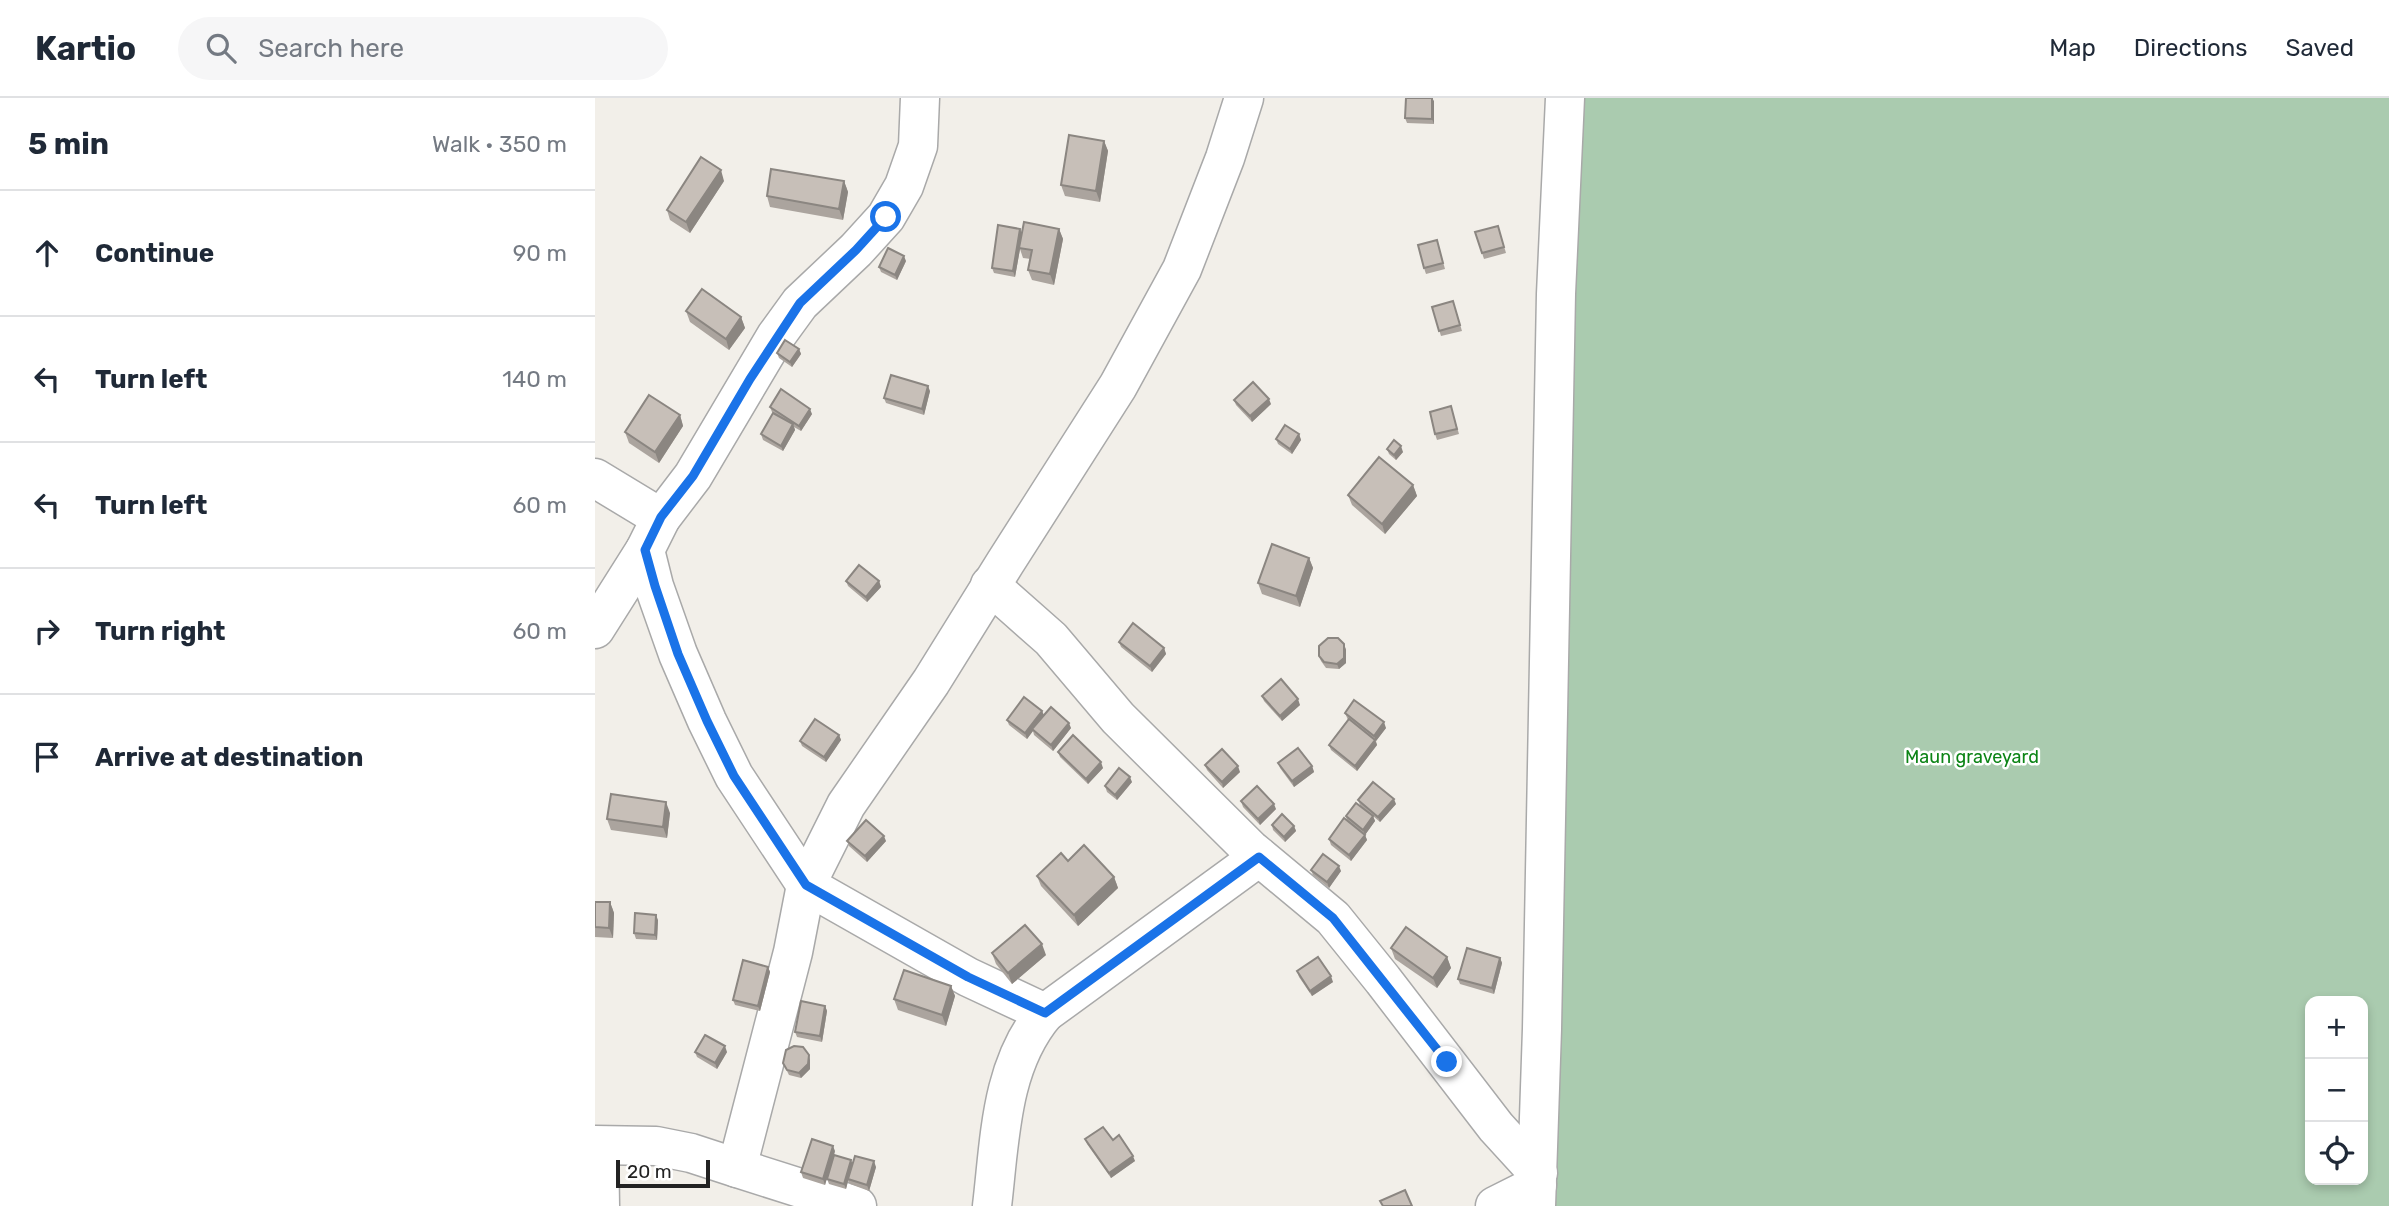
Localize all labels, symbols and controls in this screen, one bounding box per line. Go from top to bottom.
search box [178,17,668,80]
text: Kartio [35,29,136,68]
icon: search [202,29,240,67]
text: Search here [258,33,404,64]
text: Map [2049,34,2096,62]
text: Directions [2134,34,2247,62]
text: Saved [2285,34,2354,62]
text: 5 min [28,126,109,162]
text: Walk · 350 m [432,130,567,158]
route start [870,201,901,232]
icon: ahead [28,234,66,272]
text: Continue [95,238,214,269]
text: 90 m [513,239,567,267]
icon: left [28,360,66,398]
text: Turn left [95,364,207,395]
text: 140 m [502,365,567,393]
icon: left [28,486,66,524]
text: Turn left [95,490,207,521]
text: 60 m [512,491,567,519]
icon: right [28,612,66,650]
text: Turn right [95,616,225,647]
text: 60 m [512,617,567,645]
icon: arrive [28,738,66,776]
text: Arrive at destination [95,742,363,773]
park label: Maun graveyard [1905,746,2039,768]
map controls [2305,996,2368,1185]
button: + [2305,996,2368,1059]
route end [1431,1046,1462,1077]
button: − [2305,1059,2368,1122]
button: locate [2305,1122,2368,1185]
scale bar [616,1157,711,1189]
text: 20 m [627,1160,672,1183]

